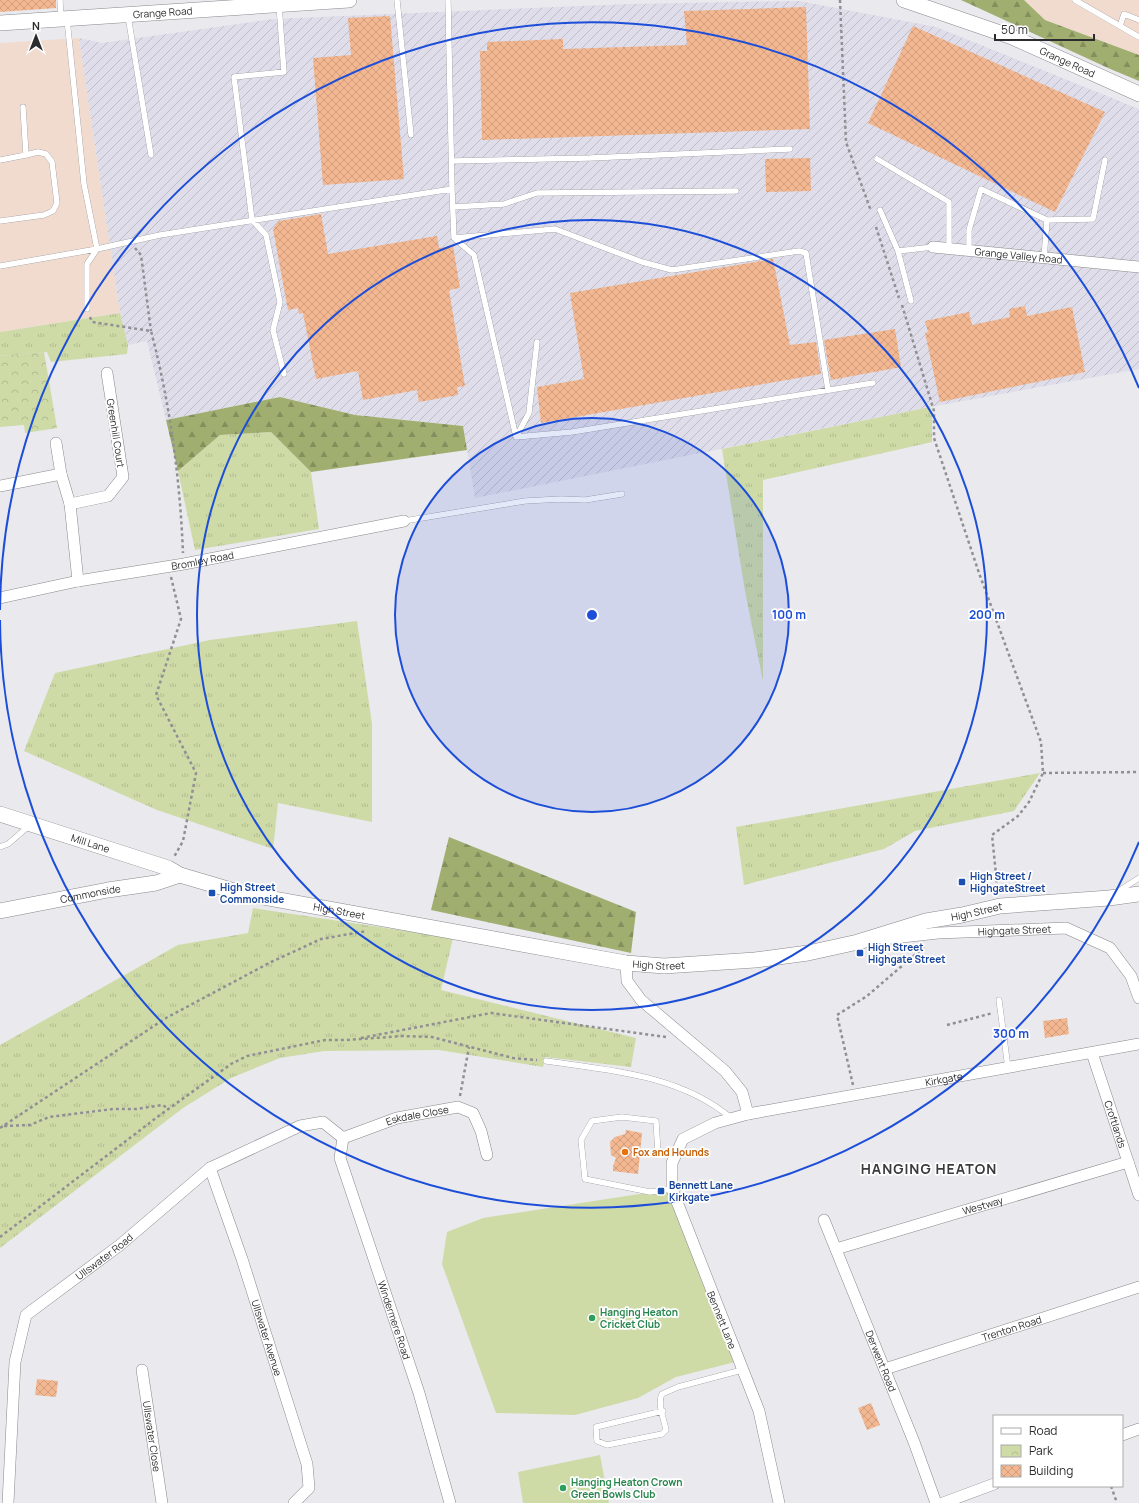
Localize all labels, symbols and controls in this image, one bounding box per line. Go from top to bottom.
street label: Grange Road [132,3,193,21]
north arrow [16,16,56,56]
scale bar [995,16,1094,42]
text: N [32,18,40,33]
text: 50 m [1001,21,1028,38]
street label: Grange Road [1037,43,1098,81]
street label: Grange Valley Road [974,244,1063,267]
street label: Greenhill Court [104,398,128,468]
street label: Bromley Road [170,547,235,573]
text: 100 m [772,606,806,623]
text: 200 m [969,606,1005,623]
centre of rings [585,608,599,622]
street label: Mill Lane [69,830,112,856]
place label: High Street / HighgateStreet [970,869,1046,895]
marker: High Street / HighgateStreet [957,877,967,887]
place label: High Street Commonside [220,880,284,906]
street label: Commonside [59,881,122,906]
marker: High Street Commonside [207,888,217,898]
street label: High Street [312,899,367,922]
street label: High Street [950,899,1003,924]
street label: Highgate Street [978,922,1052,938]
place label: High Street Highgate Street [868,940,946,966]
marker: High Street Highgate Street [855,948,865,958]
street label: High Street [632,957,685,973]
text: 300 m [993,1025,1029,1042]
street label: Kirkgate [924,1069,964,1089]
street label: Croftlands [1101,1099,1130,1150]
street label: Eskdale Close [384,1102,450,1129]
place label: Fox and Hounds [633,1145,710,1159]
marker: Fox and Hounds [620,1147,630,1157]
district label: HANGING HEATON [861,1159,997,1178]
place label: Bennett Lane Kirkgate [669,1178,733,1204]
marker: Bennett Lane Kirkgate [656,1186,666,1196]
street label: Westway [961,1192,1005,1218]
street label: Ullswater Road [72,1230,136,1283]
street label: Windermere Road [375,1279,414,1361]
street label: Bennett Lane [704,1289,740,1351]
street label: Ullswater Avenue [248,1298,286,1378]
place label: Hanging Heaton Cricket Club [600,1305,678,1331]
street label: Trenton Road [980,1312,1043,1344]
marker: Hanging Heaton Cricket Club [587,1313,597,1323]
street label: Derwent Road [862,1328,900,1394]
street label: Ullswater Close [140,1400,164,1473]
legend [993,1415,1123,1487]
text: Road [1029,1422,1057,1439]
text: Park [1029,1442,1054,1459]
text: Building [1029,1462,1073,1479]
place label: Hanging Heaton Crown Green Bowls Club [571,1475,683,1501]
marker: Hanging Heaton Crown Green Bowls Club [558,1483,568,1493]

